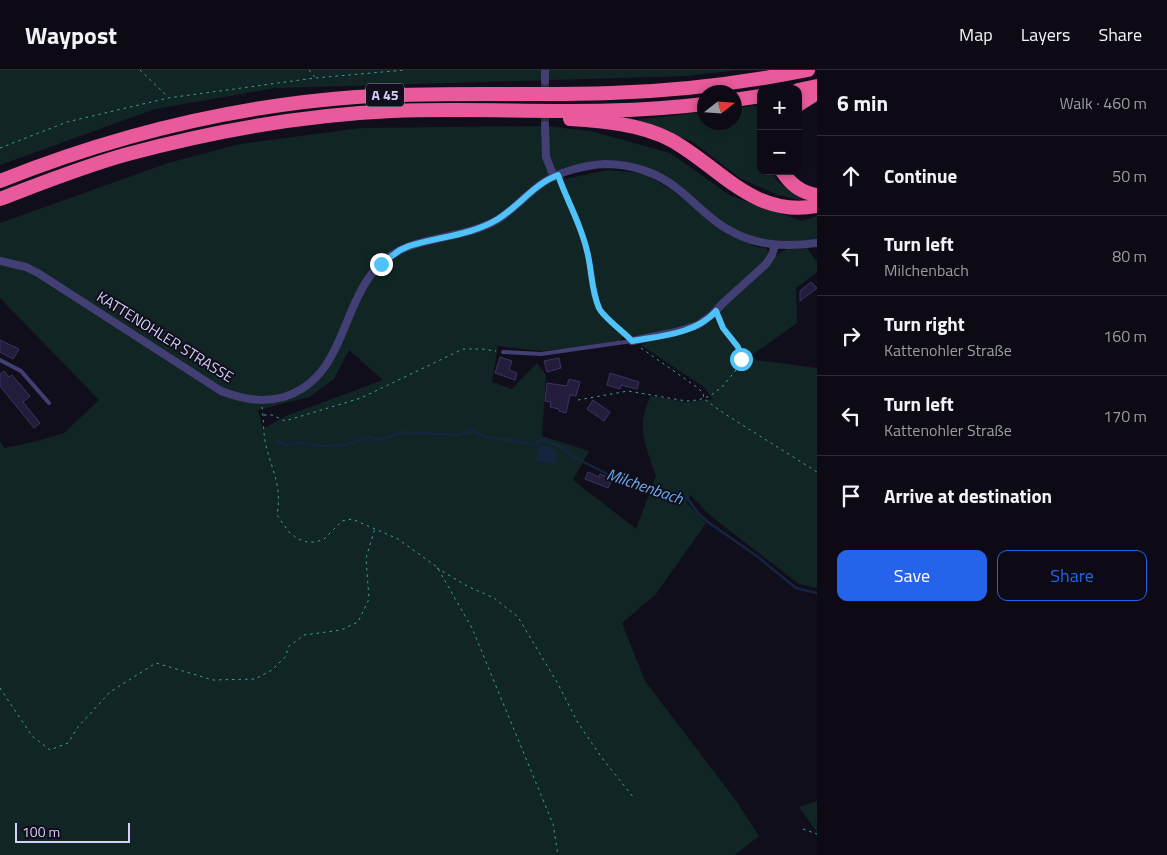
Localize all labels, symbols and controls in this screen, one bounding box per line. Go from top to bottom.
text: Waypost [25,17,117,53]
text: Map [959,21,993,48]
text: Layers [1021,21,1070,48]
text: Share [1098,21,1142,48]
road number: A 45 [366,84,404,106]
north arrow [697,85,742,130]
map controls [757,85,802,175]
button: + [757,85,802,130]
text: 6 min [837,87,888,119]
text: Walk · 460 m [1059,91,1147,115]
button: − [757,130,802,175]
text: Continue [884,161,957,190]
icon: ahead [837,162,865,190]
text: 50 m [1112,164,1147,188]
text: Turn left [884,229,954,258]
icon: left [837,242,865,270]
text: 80 m [1112,244,1147,268]
route end [370,253,393,276]
text: Milchenbach [884,258,969,282]
street label: KATTENOHLER STRASSE [92,285,238,388]
text: Turn right [884,309,965,338]
icon: right [837,322,865,350]
text: 160 m [1103,324,1147,348]
text: Kattenohler Straße [884,338,1012,362]
route start [730,348,753,371]
text: Turn left [884,389,954,418]
icon: left [837,402,865,430]
text: 170 m [1103,404,1147,428]
text: Kattenohler Straße [884,418,1012,442]
water label: Milchenbach [604,462,687,511]
text: Arrive at destination [884,481,1052,510]
icon: arrive [837,482,865,510]
button: Save [837,550,987,601]
button: Share [997,550,1147,601]
scale bar [15,820,130,843]
text: 100 m [22,821,60,842]

